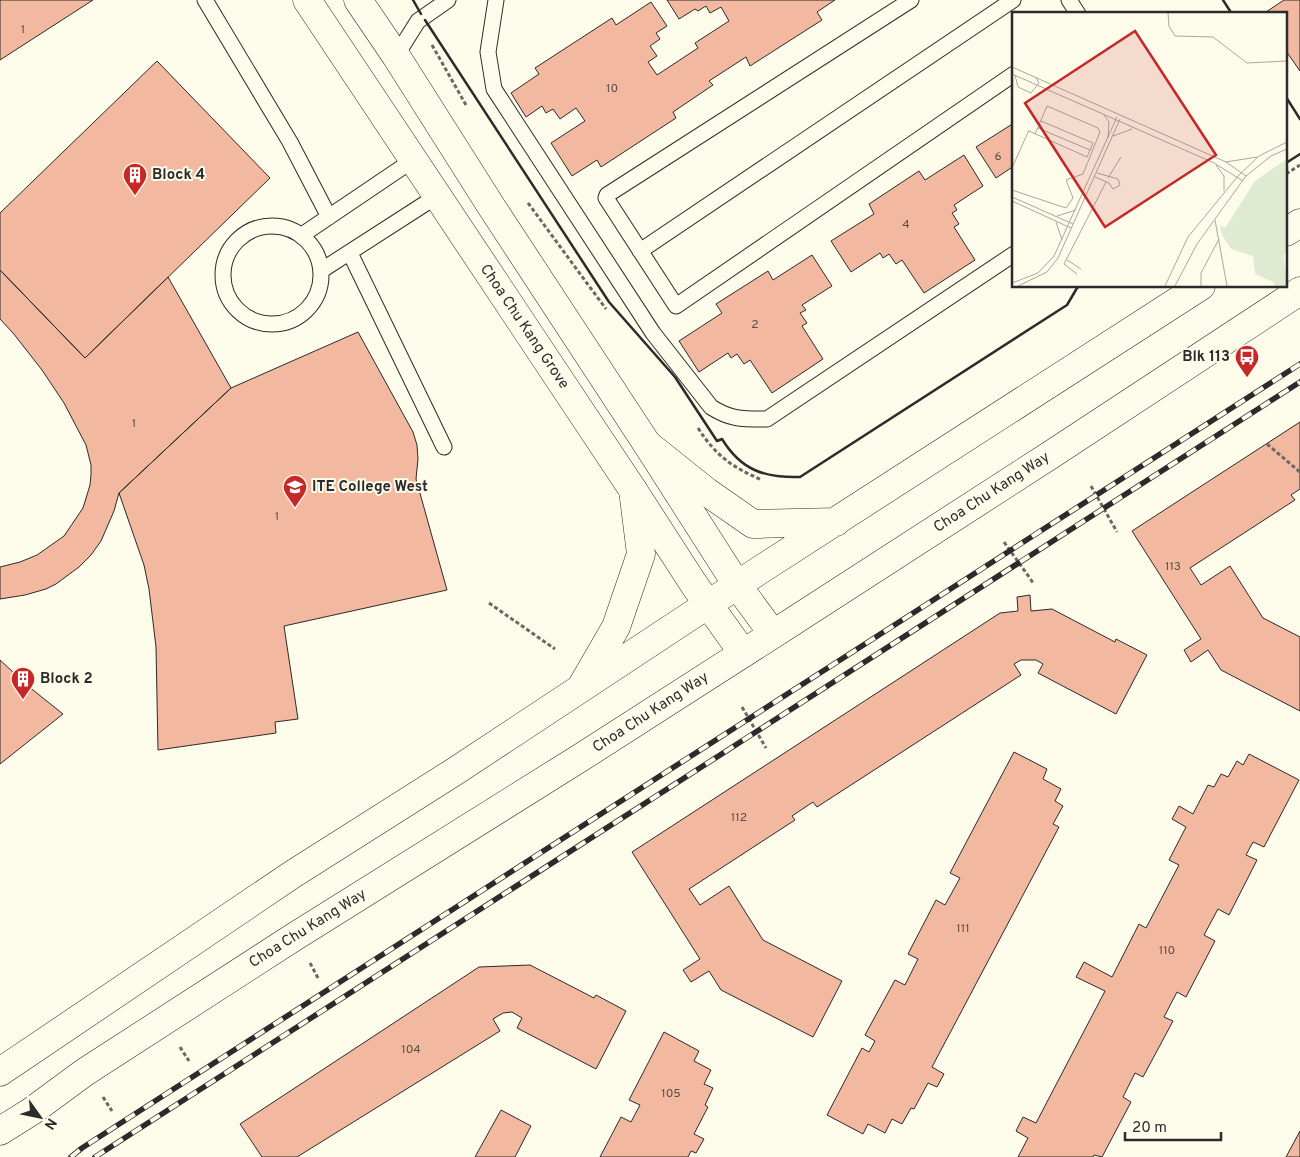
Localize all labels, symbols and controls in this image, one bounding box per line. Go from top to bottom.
inset map [1012,12,1288,288]
house number: 1 [21,22,25,38]
house number: 10 [606,81,618,97]
house number: 6 [994,149,1002,165]
building icon: Block 4 [122,162,148,196]
place label: Block 4 [152,166,205,185]
house number: 4 [902,217,910,233]
street label: Choa Chu Kang Grove [475,261,573,393]
house number: 2 [751,317,759,333]
bus stop icon: Blk 113 [1234,344,1260,378]
place label: Blk 113 [1182,348,1230,367]
house number: 1 [132,416,136,432]
street label: Choa Chu Kang Way [930,448,1054,538]
school or university icon: ITE College West [282,474,308,508]
place label: ITE College West [312,478,428,497]
house number: 1 [275,509,279,525]
house number: 113 [1165,559,1181,575]
building icon: Block 2 [10,666,36,700]
street label: Choa Chu Kang Way [589,668,713,758]
place label: Block 2 [40,670,93,689]
house number: 112 [731,810,747,826]
street label: Choa Chu Kang Way [246,885,370,973]
house number: 111 [956,921,970,937]
house number: 110 [1159,943,1175,959]
house number: 104 [401,1042,421,1058]
house number: 105 [661,1086,681,1102]
north arrow [15,1092,65,1142]
scale bar [1125,1110,1221,1142]
text: N [40,1114,60,1132]
text: 20 m [1132,1119,1167,1138]

